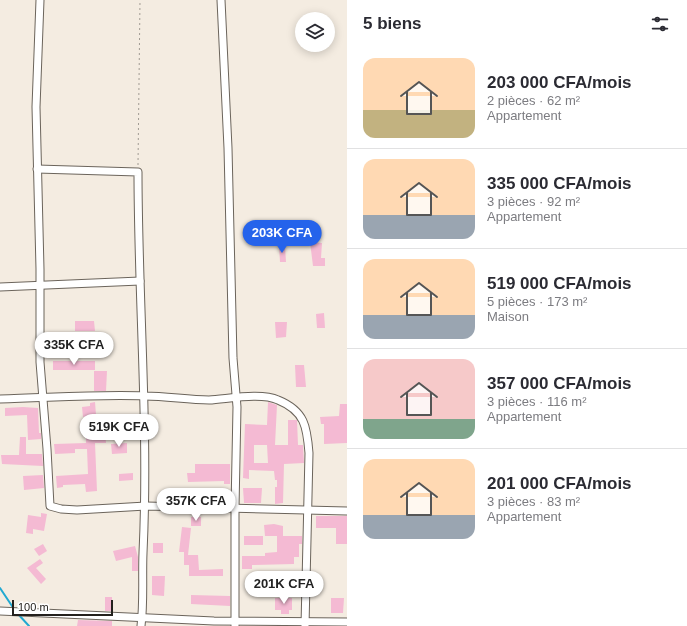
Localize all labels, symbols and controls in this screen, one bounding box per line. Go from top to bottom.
map controls [295,12,335,52]
button: layers [295,12,335,52]
icon: filters [649,13,671,35]
text: 5 biens [363,14,422,33]
text: 203 000 CFA/mois [487,73,632,92]
icon: home [395,74,443,122]
text: 2 pièces · 62 m² [487,93,580,108]
text: Appartement [487,108,561,123]
text: 335 000 CFA/mois [487,174,632,193]
icon: home [395,175,443,223]
text: 3 pièces · 92 m² [487,194,580,209]
text: Appartement [487,209,561,224]
pin: 203K CFA [241,220,323,254]
text: 203K CFA [252,225,312,240]
text: 519 000 CFA/mois [487,274,632,293]
icon: home [395,275,443,323]
text: 5 pièces · 173 m² [487,294,587,309]
text: Maison [487,309,529,324]
pin: 335K CFA [33,332,115,366]
text: 335K CFA [44,337,104,352]
text: 357 000 CFA/mois [487,374,632,393]
icon: home [395,375,443,423]
text: 3 pièces · 116 m² [487,394,586,409]
text: Appartement [487,409,561,424]
pin: 519K CFA [78,414,160,448]
text: 519K CFA [89,419,149,434]
text: 201 000 CFA/mois [487,474,632,493]
icon: home [395,475,443,523]
pin: 357K CFA [155,488,237,522]
text: 357K CFA [166,493,226,508]
text: 3 pièces · 83 m² [487,494,580,509]
text: Appartement [487,509,561,524]
pin: 201K CFA [243,571,325,605]
text: 201K CFA [254,576,314,591]
scale bar [12,598,113,617]
text: 100 m [18,601,49,613]

